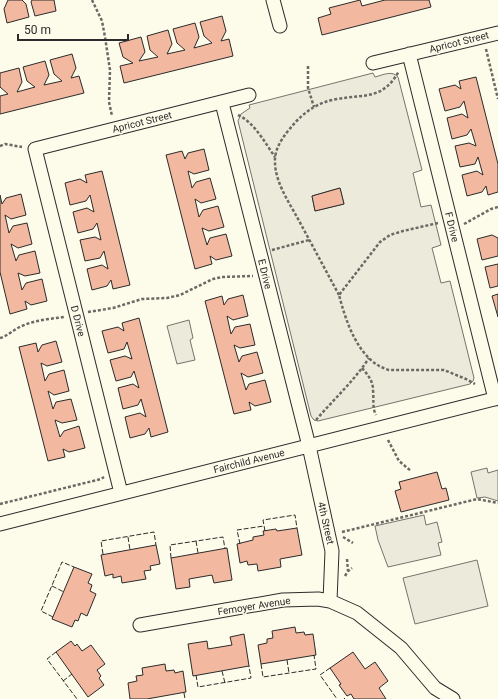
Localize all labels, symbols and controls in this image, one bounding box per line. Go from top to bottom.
scale bar [18,16,128,42]
text: 50 m [24,23,51,37]
street label: Apricot Street [428,29,490,55]
street label: Apricot Street [111,109,173,135]
street label: F Drive [443,211,461,243]
street label: E Drive [256,258,274,290]
street label: D Drive [69,304,87,338]
street label: Fairchild Avenue [212,447,286,475]
street label: 4th Street [316,501,336,545]
street label: Femoyer Avenue [217,595,291,617]

